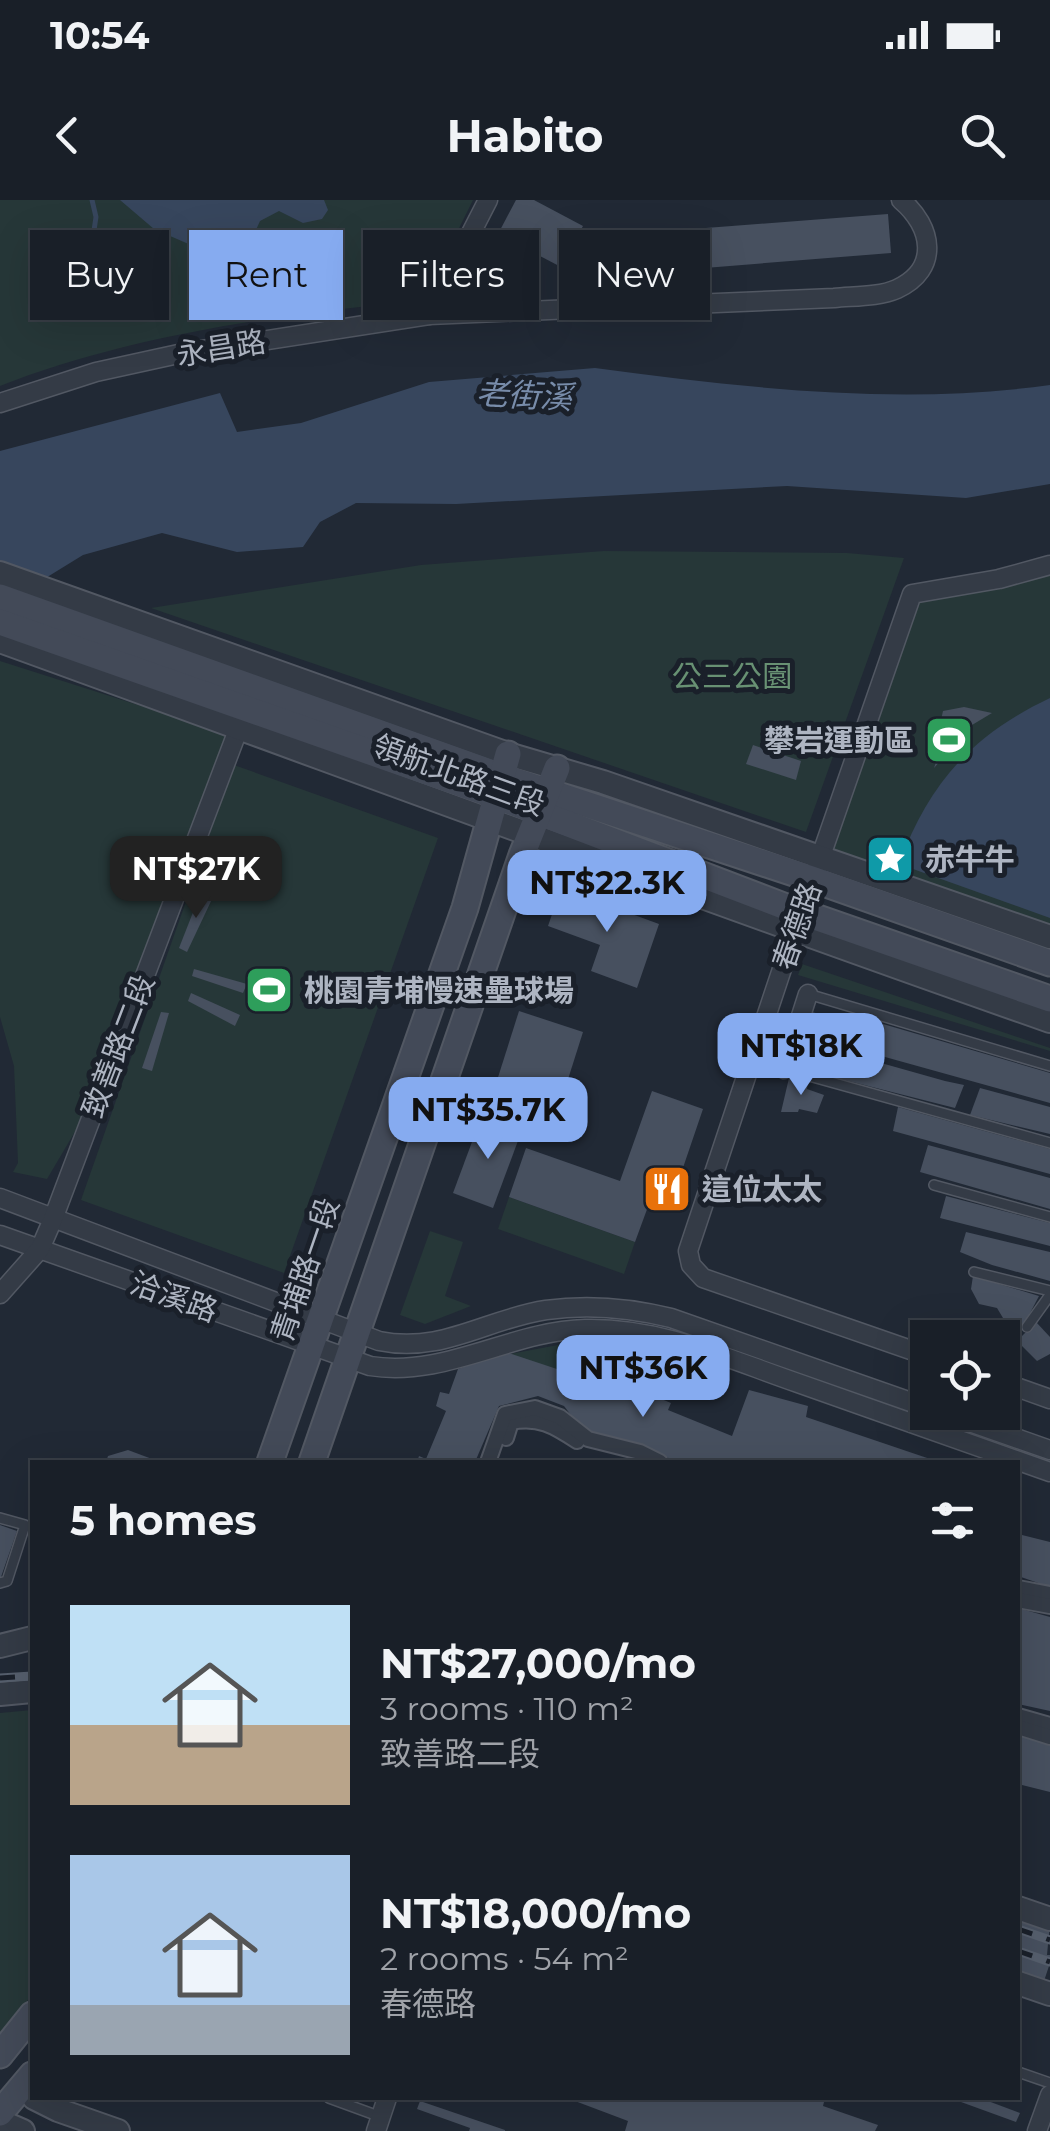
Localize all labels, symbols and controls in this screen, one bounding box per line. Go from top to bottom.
text: 10:54 [50,12,149,59]
icon: back [40,108,95,163]
text: Habito [446,108,604,163]
icon: search [955,108,1010,163]
chip: Buy [30,230,169,320]
chip: Rent [189,230,343,320]
chip: Filters [363,230,539,320]
chip: New [559,230,710,320]
street label: 永昌路 [174,323,268,373]
water label: 老街溪 [475,373,577,417]
park label: 公三公園 [672,658,792,695]
sports icon: 攀岩運動區 [923,714,975,766]
place label: 攀岩運動區 [764,722,914,759]
street label: 領航北路三段 [368,727,550,823]
place icon: 赤牛牛 [864,833,916,885]
pin: NT$27K [115,836,277,921]
place label: 赤牛牛 [925,841,1015,878]
text: NT$27K [132,849,260,888]
pin: NT$22.3K [504,850,710,935]
text: NT$22.3K [529,863,685,902]
street label: 春德路 [765,877,829,975]
sports icon: 桃園青埔慢速壘球場 [243,964,295,1016]
street label: 致善路二段 [74,969,162,1123]
place label: 桃園青埔慢速壘球場 [304,972,574,1009]
pin: NT$18K [720,1013,882,1098]
text: NT$18K [740,1026,862,1065]
pin: NT$35.7K [385,1077,591,1162]
text: NT$35.7K [411,1090,565,1129]
restaurant icon: 這位太太 [641,1163,693,1215]
place label: 這位太太 [702,1171,822,1208]
street label: 青埔路一段 [263,1193,347,1347]
street label: 洽溪路 [125,1264,223,1330]
map controls [910,1320,1020,1430]
button: locate [910,1320,1020,1430]
pin: NT$36K [562,1335,724,1420]
text: NT$36K [579,1348,707,1387]
icon: filters [925,1493,980,1548]
text: 5 homes [70,1494,257,1546]
text: NT$27,000/mo [380,1637,696,1689]
icon: home [150,1645,270,1765]
text: 3 rooms · 110 m² [380,1689,634,1728]
text: 致善路二段 [380,1734,540,1773]
text: NT$18,000/mo [380,1887,691,1939]
icon: home [150,1895,270,2015]
text: 2 rooms · 54 m² [380,1939,629,1978]
text: 春德路 [380,1984,476,2023]

